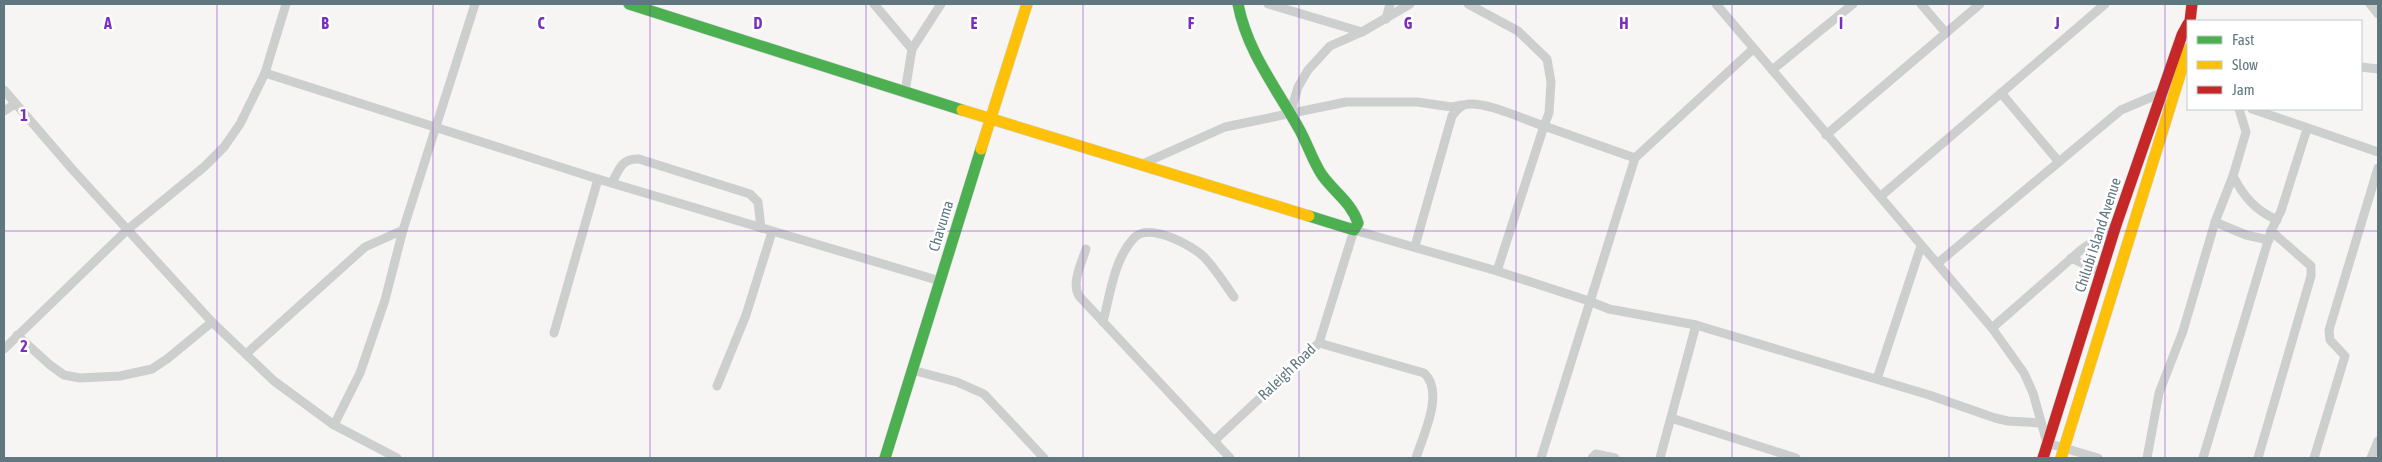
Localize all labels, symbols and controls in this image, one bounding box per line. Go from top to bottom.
text: A [103,14,112,32]
text: B [321,14,329,32]
text: C [537,14,545,32]
text: D [754,14,763,32]
text: E [971,14,978,32]
text: F [1188,14,1195,32]
text: G [1404,14,1413,32]
text: H [1619,14,1629,32]
text: I [1839,14,1843,32]
text: J [2053,14,2060,32]
legend [2187,20,2362,110]
text: Fast [2232,31,2254,48]
text: Slow [2232,56,2258,73]
text: Jam [2232,81,2255,98]
text: 1 [20,106,28,124]
street label: Chilubi Island Avenue [2071,175,2124,294]
street label: Chavuma [925,198,956,253]
text: 2 [20,337,28,355]
street label: Raleigh Road [1254,340,1319,403]

